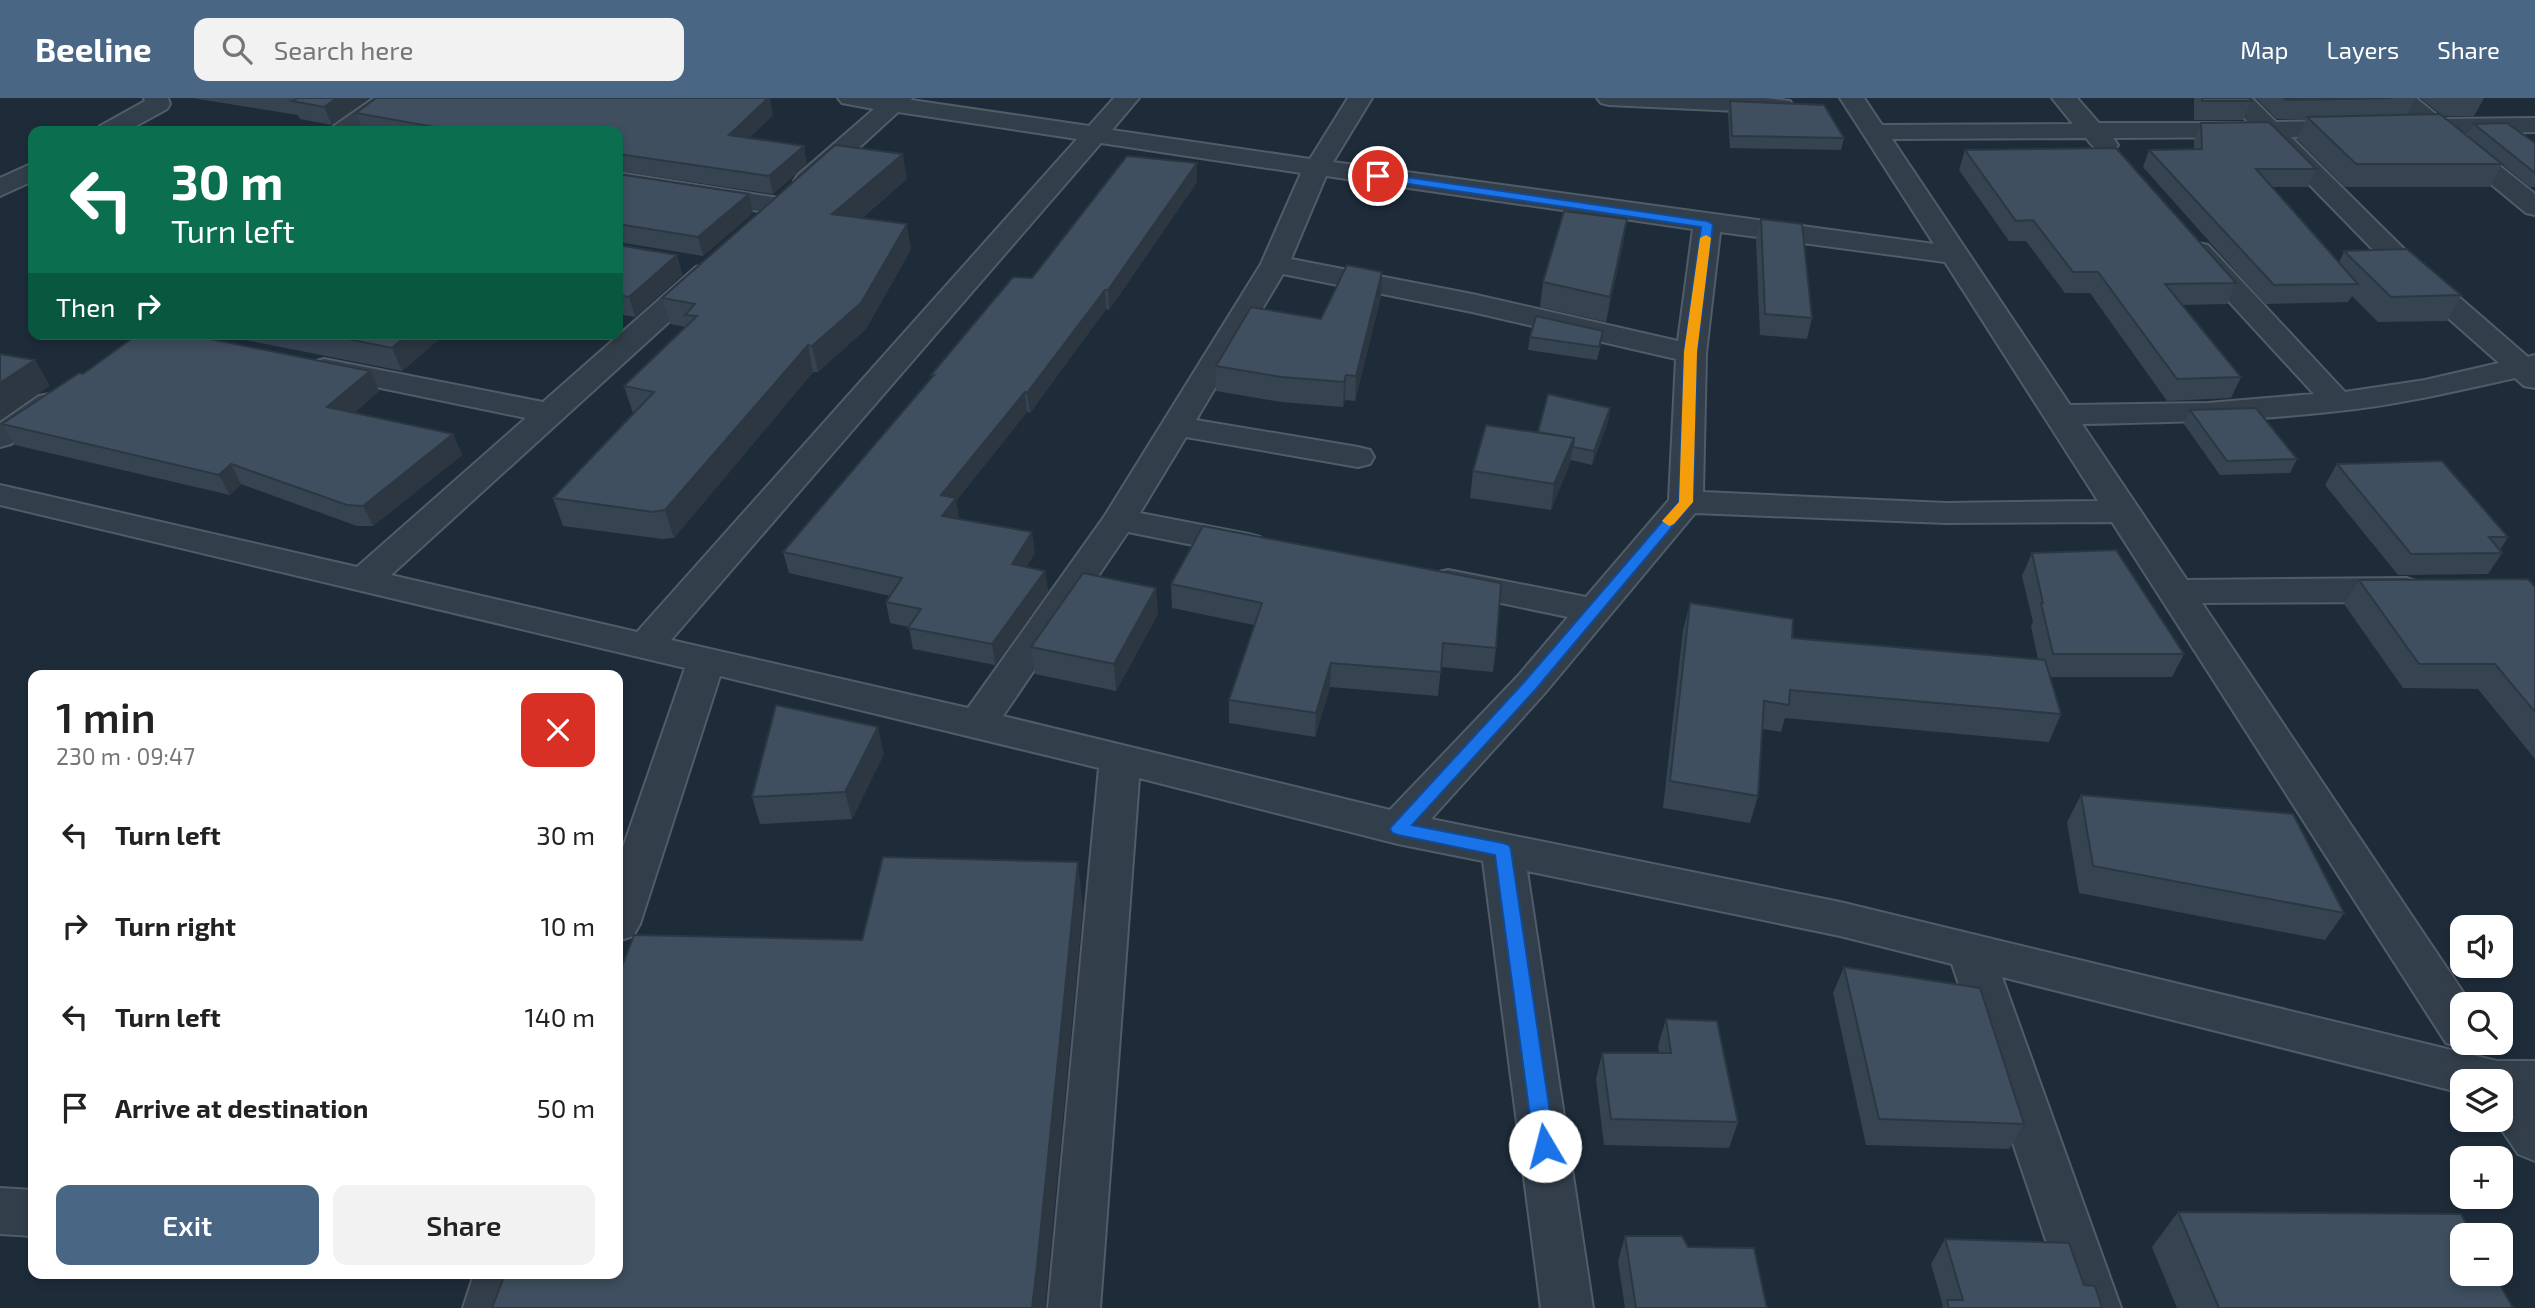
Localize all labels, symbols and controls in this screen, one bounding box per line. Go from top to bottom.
search box [194,18,684,81]
text: Beeline [35,29,152,69]
icon: search [218,30,256,68]
text: Search here [274,34,413,65]
text: Map [2240,35,2288,64]
text: Layers [2326,35,2399,64]
text: Share [2437,35,2500,64]
pin [1348,146,1408,206]
text: 30 m [171,151,283,210]
icon: left [56,154,147,245]
icon: arrive [1359,157,1397,195]
text: Turn left [171,211,295,249]
icon: right [129,287,167,325]
text: Then [56,291,115,322]
text: 1 min [56,691,156,741]
button: close [521,693,595,767]
text: 230 m · 09:47 [56,742,195,770]
icon: left [56,816,94,854]
text: Turn left [115,819,221,850]
text: 30 m [536,819,595,850]
icon: right [56,907,94,945]
text: Turn right [115,910,236,941]
text: 10 m [540,910,595,941]
map controls [2450,915,2513,1286]
button: sound [2450,915,2513,978]
button: search [2450,992,2513,1055]
icon: left [56,998,94,1036]
text: Turn left [115,1001,221,1032]
text: 140 m [524,1001,595,1032]
button: layers [2450,1069,2513,1132]
icon: arrive [56,1089,94,1127]
text: Arrive at destination [115,1092,368,1123]
text: 50 m [537,1092,595,1123]
position arrow [1508,1109,1582,1183]
button: + [2450,1146,2513,1209]
button: Exit [56,1185,319,1265]
button: Share [333,1185,595,1265]
button: − [2450,1223,2513,1286]

